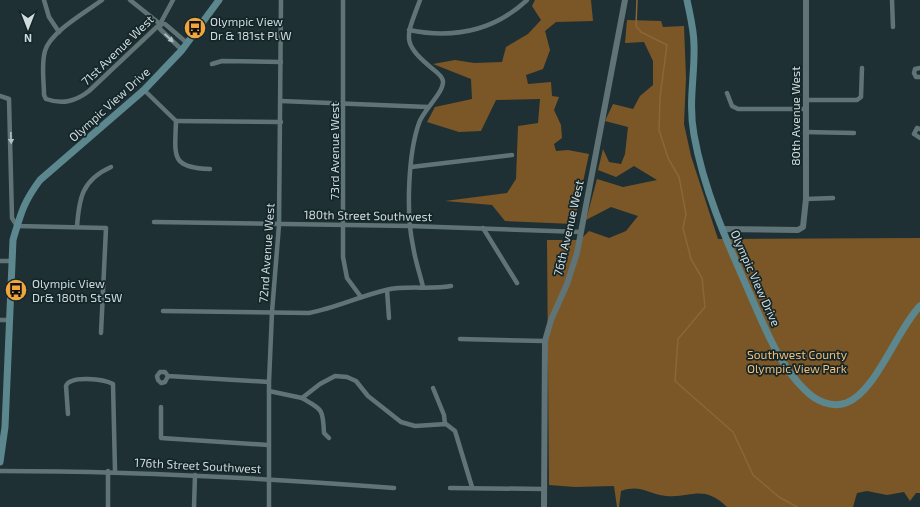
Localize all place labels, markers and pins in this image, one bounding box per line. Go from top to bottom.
place label: Olympic View Dr & 181st Pl W [210,14,292,42]
bus stop icon: Olympic View Dr & 181st Pl W [182,15,208,41]
place label: Olympic View Dr& 180th St SW [32,276,122,304]
bus stop icon: Olympic View Dr& 180th St SW [3,277,29,303]

